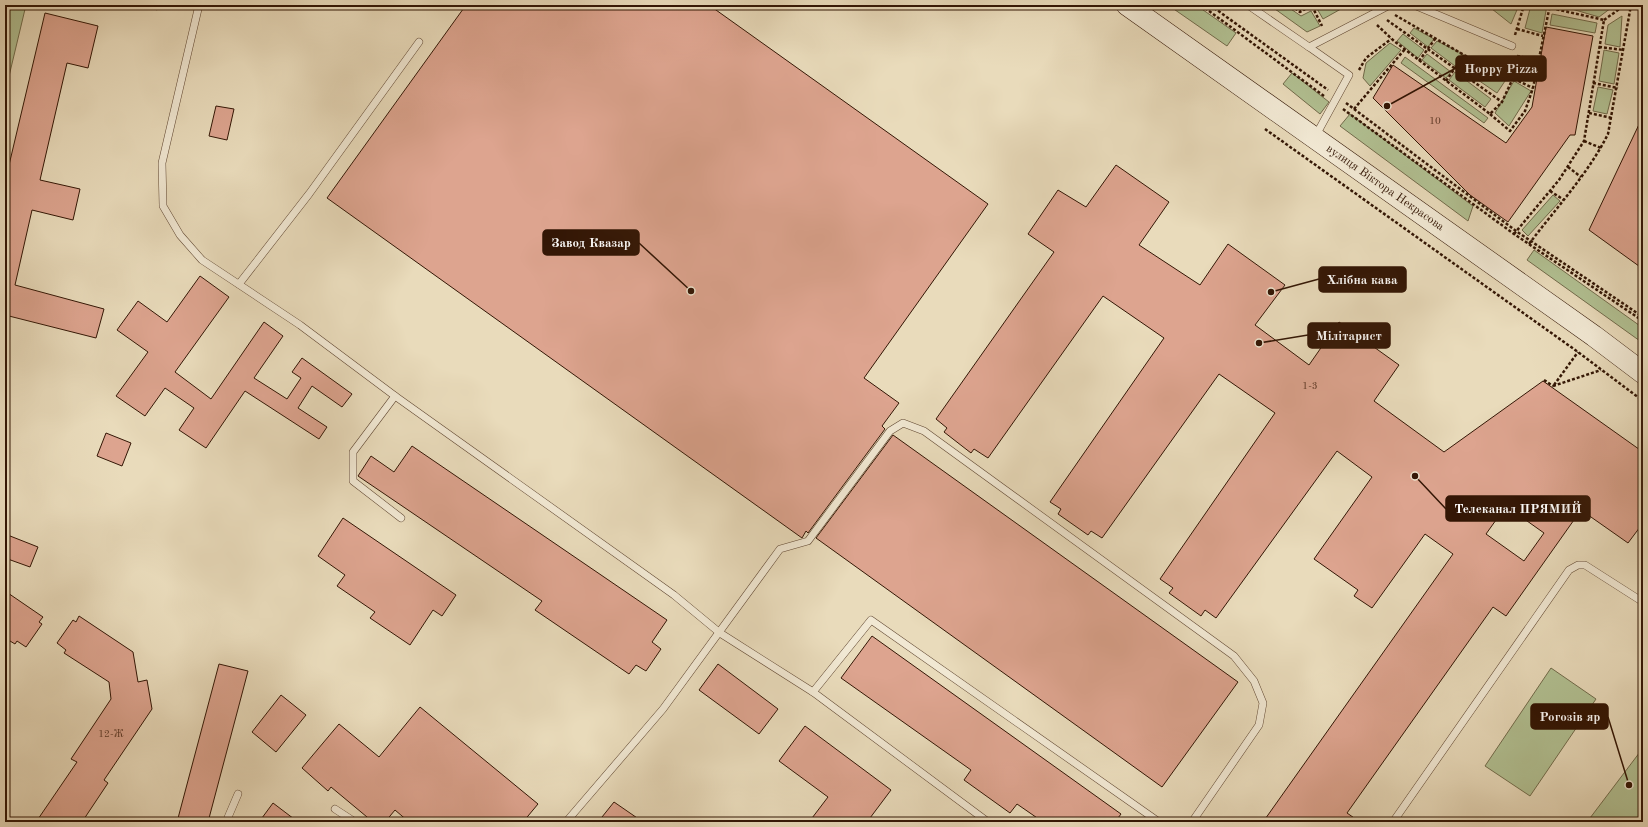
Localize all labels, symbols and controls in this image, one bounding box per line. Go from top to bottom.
callout: Hoppy Pizza [1456,56,1546,81]
text: Hoppy Pizza [1464,63,1538,76]
house number: 10 [1429,116,1441,126]
street label: вулиця Віктора Некрасова [1324,142,1447,233]
callout: Завод Квазар [543,230,639,255]
text: Завод Квазар [551,237,631,250]
callout: Хлібна кава [1319,267,1406,292]
text: Хлібна кава [1326,274,1398,287]
callout: Мілітарист [1308,323,1390,348]
text: Мілітарист [1316,330,1382,343]
house number: 1-3 [1302,381,1318,391]
callout: Телеканал ПРЯМИЙ [1446,496,1590,521]
text: Телеканал ПРЯМИЙ [1454,501,1582,516]
callout: Рогозів яр [1531,704,1608,729]
text: Рогозів яр [1540,711,1600,724]
house number: 12-Ж [98,729,124,739]

